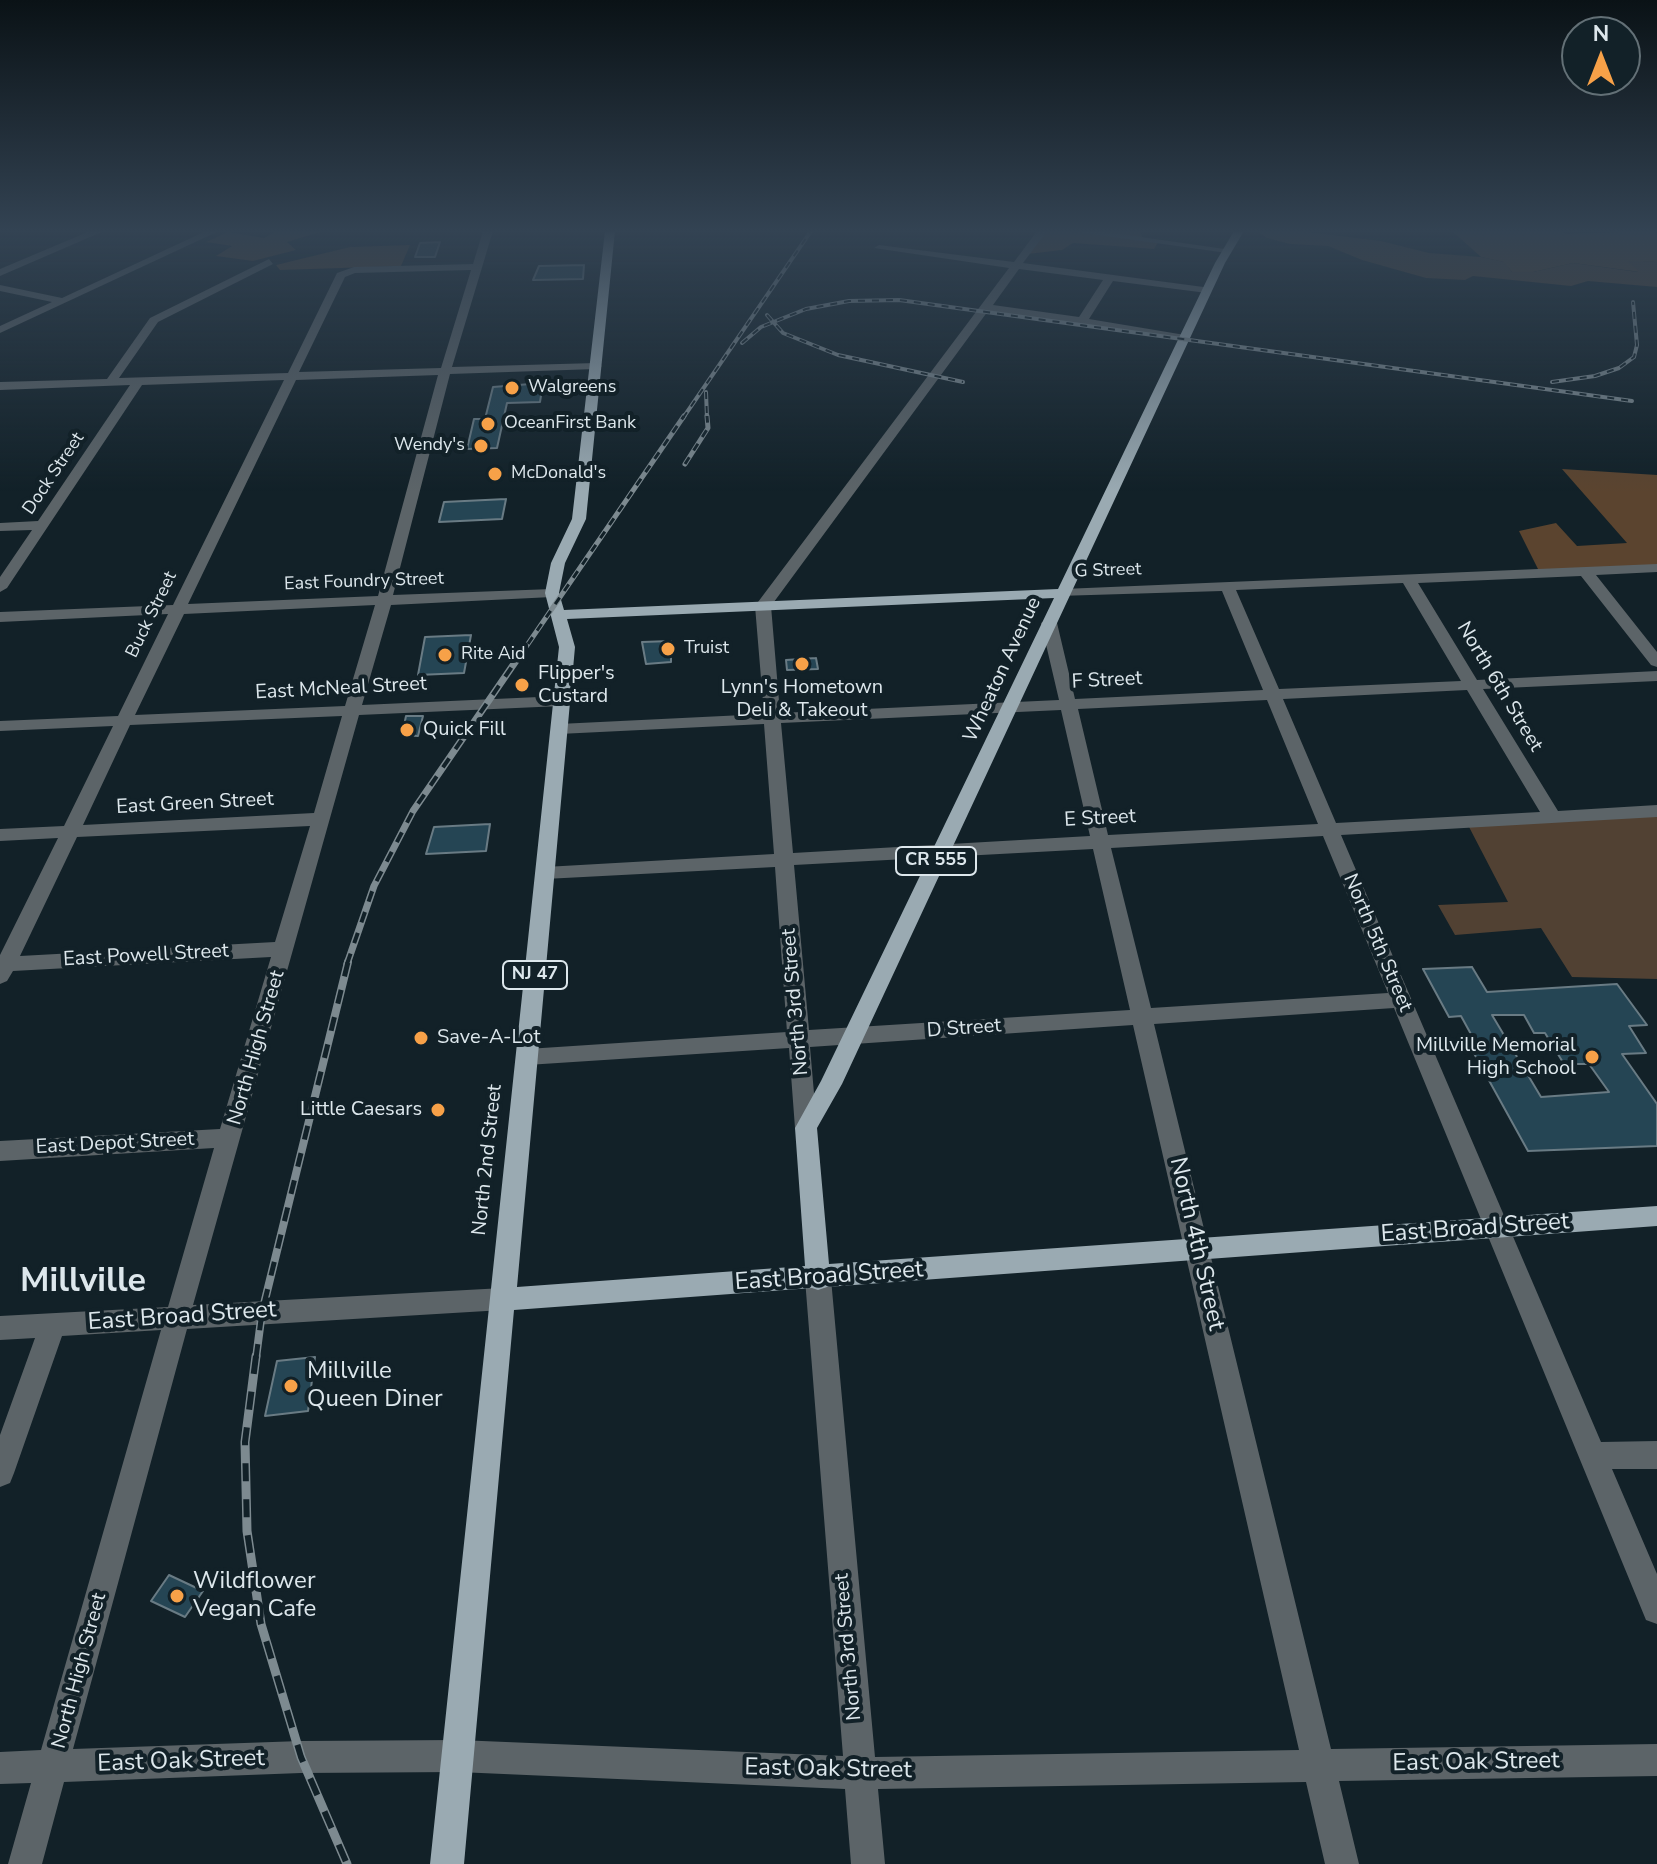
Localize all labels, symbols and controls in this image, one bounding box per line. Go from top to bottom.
north arrow [1561,16,1641,96]
text: N [1593,19,1609,49]
place label: Walgreens [528,377,616,399]
marker: Walgreens [503,379,521,397]
place label: OceanFirst Bank [504,413,636,435]
marker: OceanFirst Bank [479,415,497,433]
street label: Dock Street [19,429,89,519]
place label: Wendy's [394,435,465,457]
marker: Wendy's [472,437,490,455]
place label: McDonald's [511,463,606,485]
marker: McDonald's [486,465,504,483]
street label: G Street [1074,559,1142,583]
street label: Buck Street [122,568,182,662]
street label: East Foundry Street [284,568,444,596]
street label: Wheaton Avenue [959,594,1047,746]
street label: North 6th Street [1451,618,1547,756]
place label: Truist [684,638,729,660]
marker: Truist [659,640,677,658]
place label: Rite Aid [461,644,525,666]
marker: Rite Aid [436,646,454,664]
marker: Lynn's Hometown Deli & Takeout [793,655,811,673]
place label: Flipper's Custard [538,662,615,709]
street label: F Street [1071,667,1143,695]
street label: East McNeal Street [255,673,427,705]
marker: Flipper's Custard [513,676,531,694]
place label: Lynn's Hometown Deli & Takeout [721,676,883,723]
place label: Quick Fill [423,718,506,742]
marker: Quick Fill [398,721,416,739]
street label: East Green Street [116,788,274,820]
street label: E Street [1064,805,1136,833]
road number: CR 555 [896,847,976,875]
street label: North 5th Street [1337,871,1417,1015]
street label: North 3rd Street [778,927,814,1077]
street label: East Powell Street [63,940,229,972]
road number: NJ 47 [503,961,567,989]
street label: North High Street [223,968,291,1128]
street label: D Street [926,1014,1002,1044]
place label: Save-A-Lot [437,1026,540,1050]
marker: Save-A-Lot [412,1029,430,1047]
place label: Millville Memorial High School [1416,1034,1576,1081]
marker: Millville Memorial High School [1583,1048,1601,1066]
street label: North 2nd Street [468,1083,508,1237]
place label: Little Caesars [300,1098,422,1122]
marker: Little Caesars [429,1101,447,1119]
street label: East Depot Street [35,1128,195,1160]
street label: North 4th Street [1162,1155,1230,1333]
street label: East Broad Street [1380,1208,1570,1250]
street label: East Broad Street [734,1256,924,1298]
district label: Millville [20,1263,146,1303]
street label: East Broad Street [87,1296,277,1338]
place label: Millville Queen Diner [307,1358,443,1414]
marker: Millville Queen Diner [282,1377,300,1395]
place label: Wildflower Vegan Cafe [193,1568,316,1624]
street label: North 3rd Street [831,1572,867,1722]
marker: Wildflower Vegan Cafe [168,1587,186,1605]
street label: North High Street [48,1591,112,1751]
street label: East Oak Street [97,1745,265,1779]
street label: East Oak Street [1392,1747,1560,1779]
street label: East Oak Street [744,1754,912,1786]

